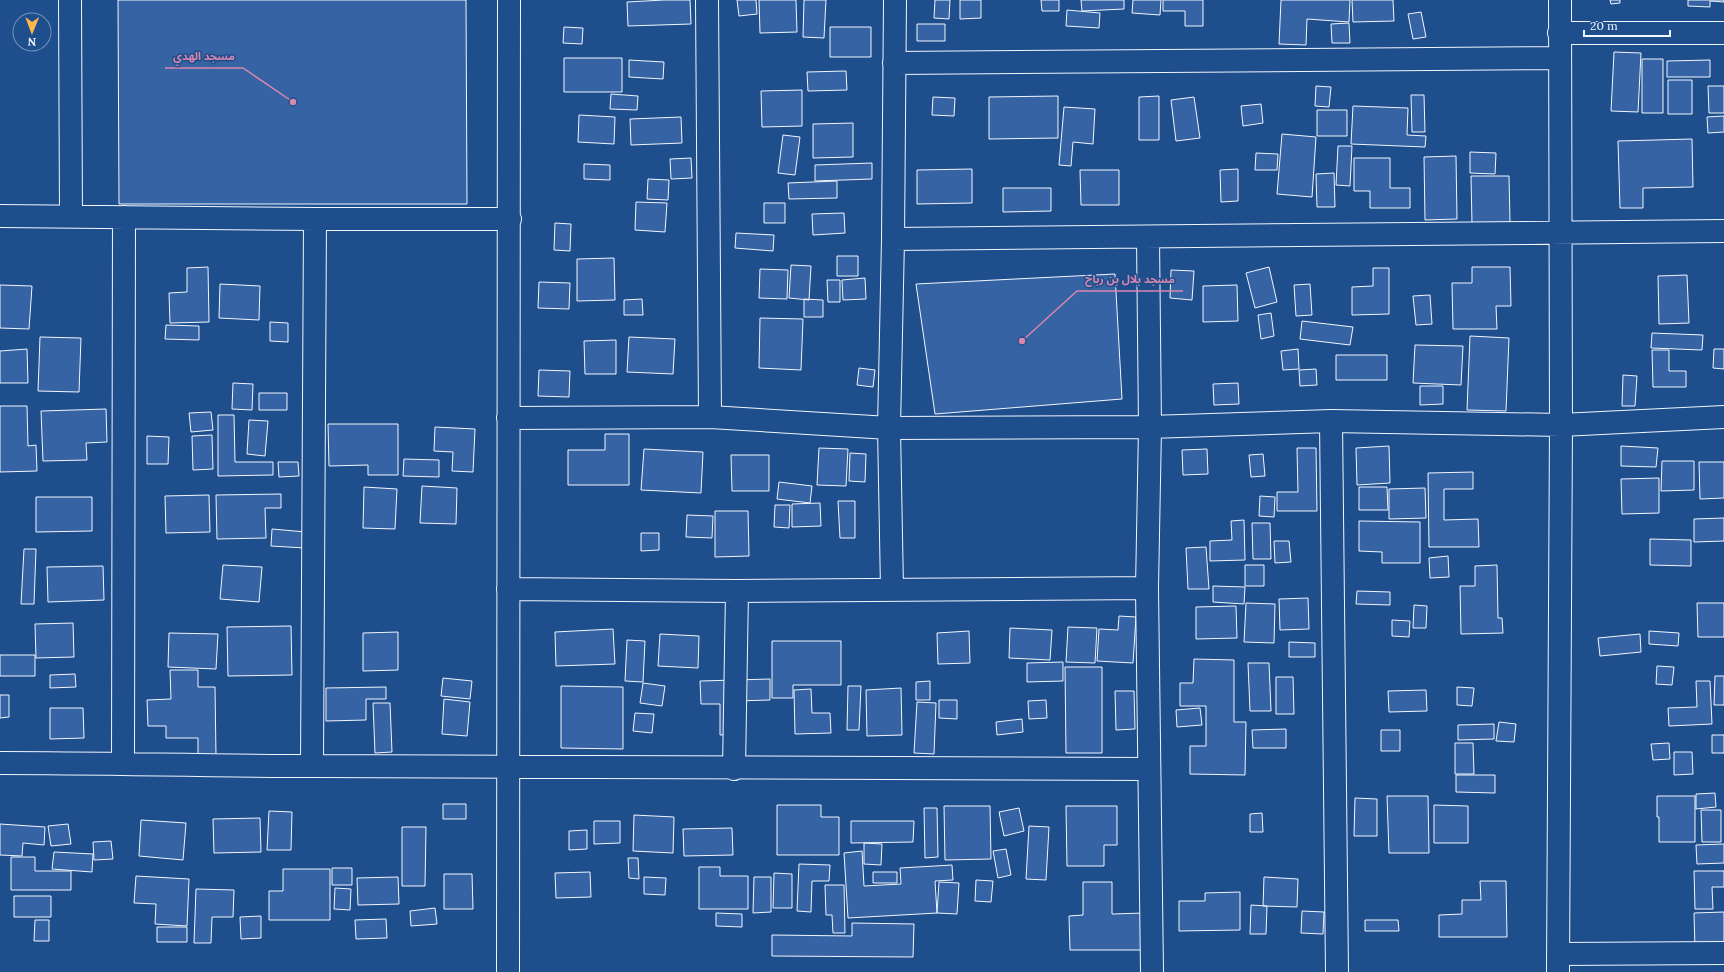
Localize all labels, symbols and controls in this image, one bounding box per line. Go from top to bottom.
north arrow [12,12,52,52]
scale bar [1584,12,1670,38]
text: 20 m [1590,18,1618,33]
text: N [27,35,36,49]
callout: مسجد الهدي [165,45,243,68]
text: مسجد الهدي [173,49,235,66]
callout: مسجد بلال بن رباح [1077,268,1183,291]
text: مسجد بلال بن رباح [1085,272,1175,287]

